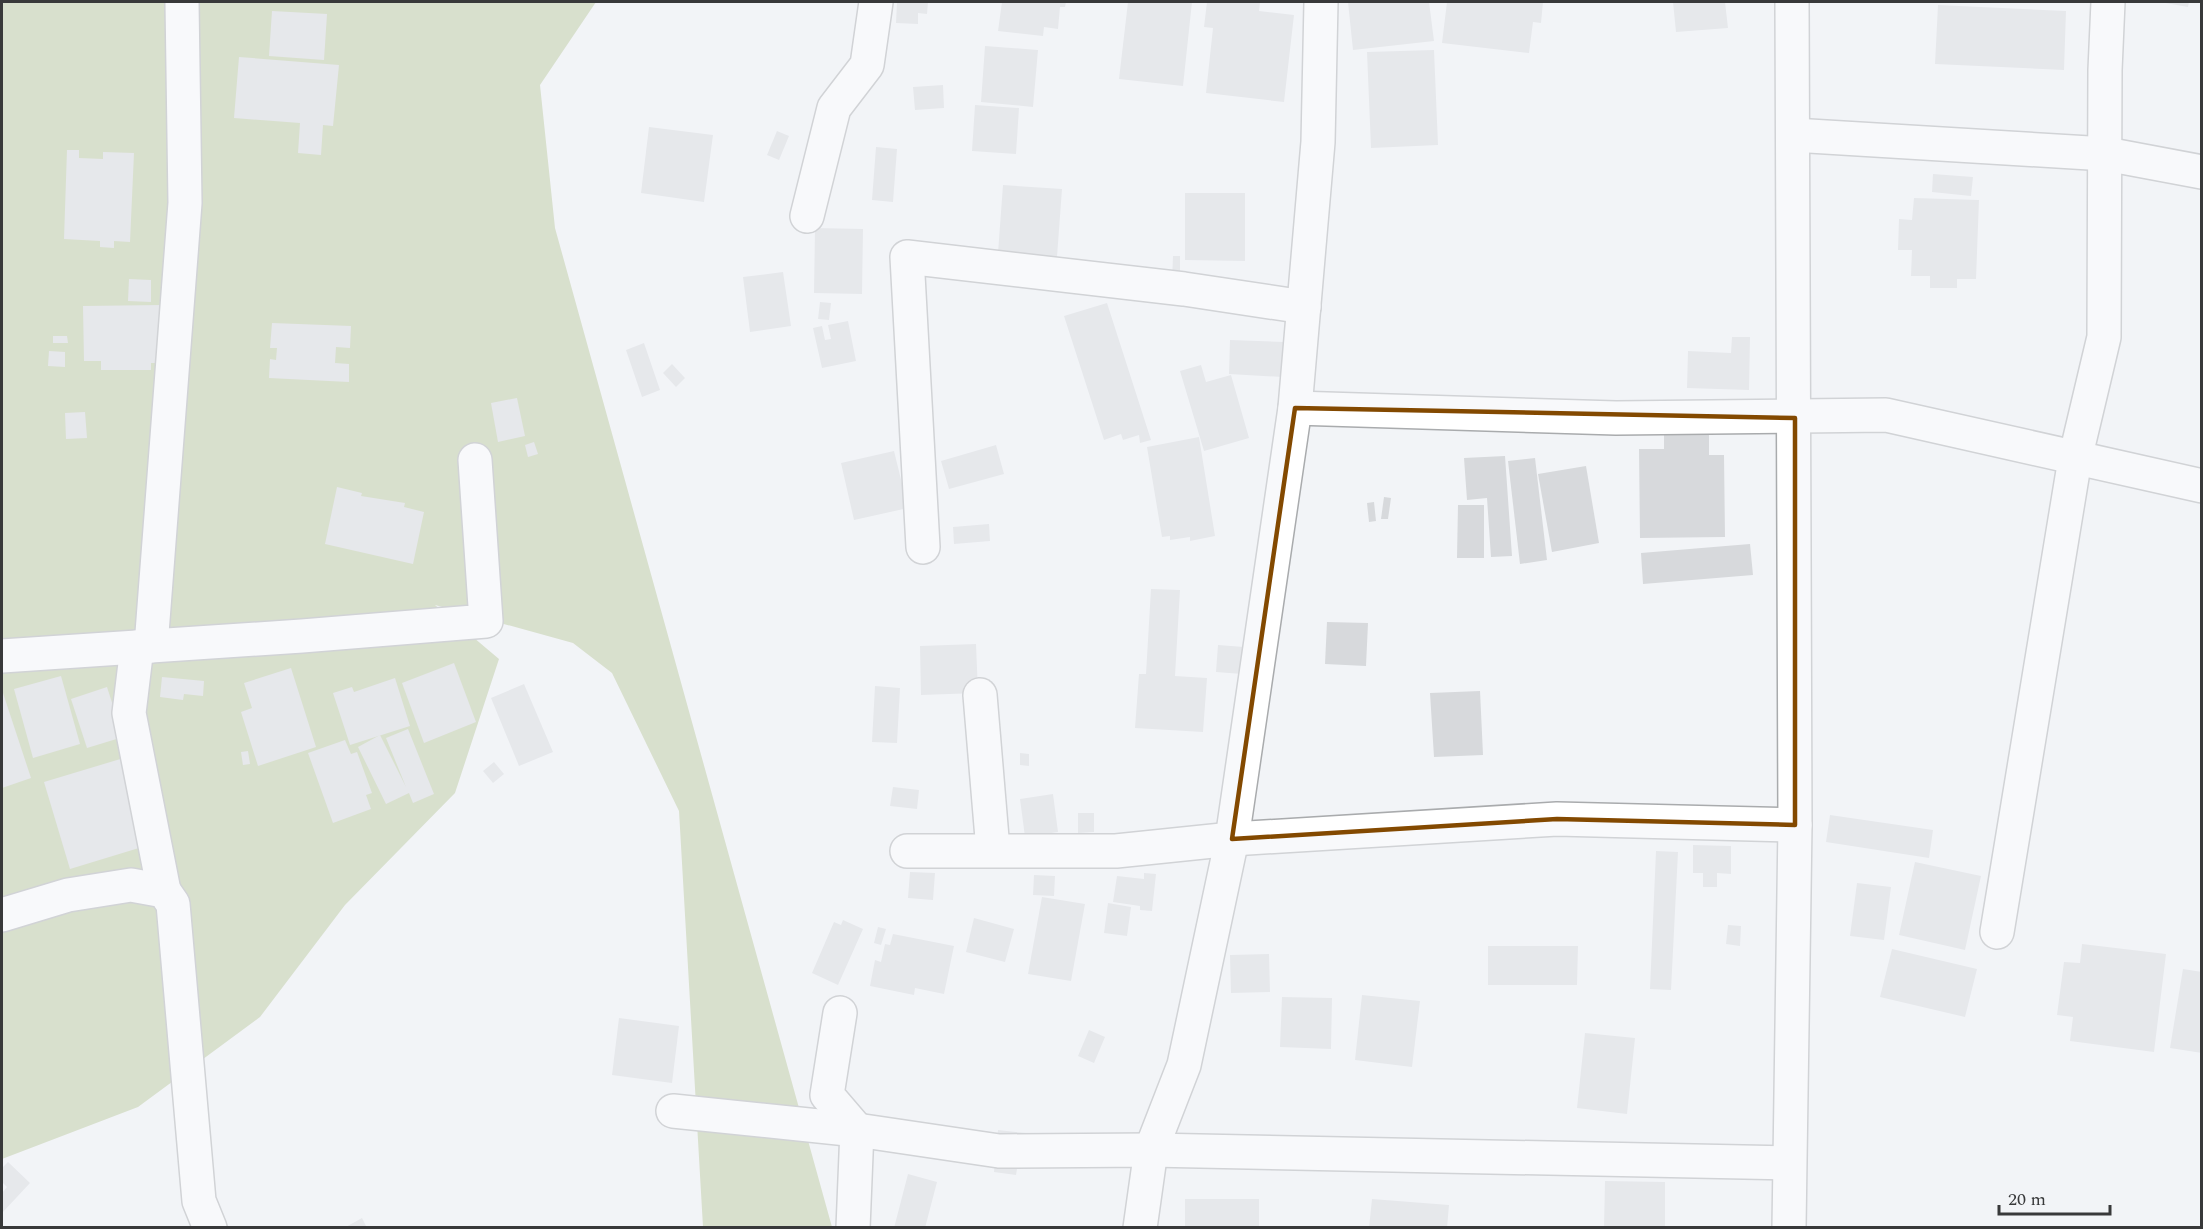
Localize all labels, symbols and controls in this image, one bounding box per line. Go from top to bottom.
scale bar [1999,1178,2110,1216]
text: 20 m [2008,1186,2046,1213]

